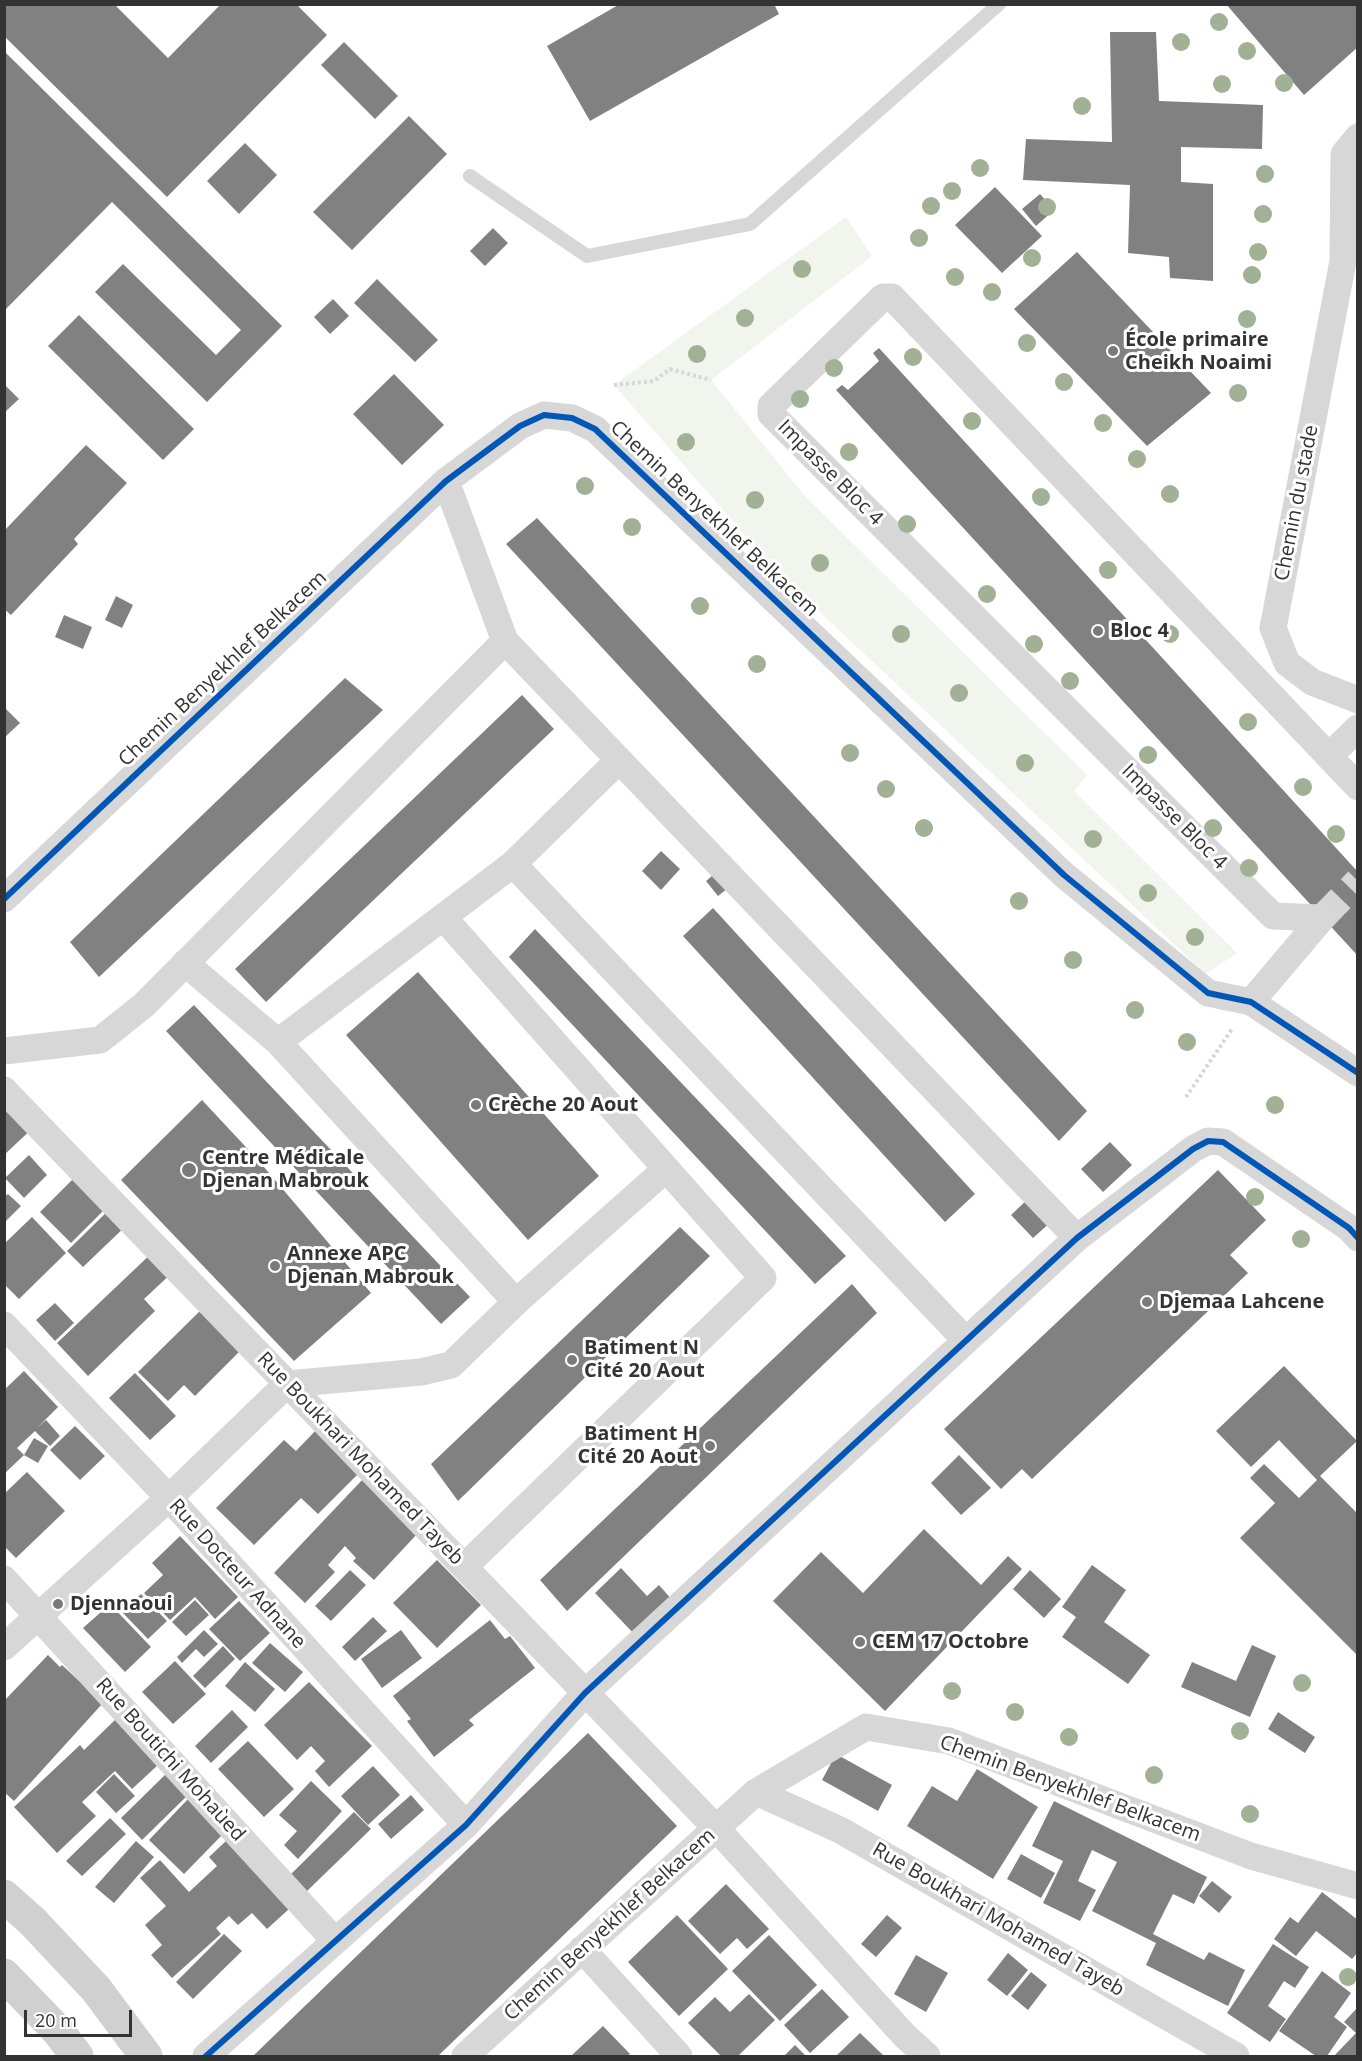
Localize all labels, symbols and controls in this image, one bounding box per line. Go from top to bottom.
place label: École primaire Cheikh Noaimi [1125,328,1272,375]
marker: École primaire Cheikh Noaimi [1106,344,1120,358]
street label: Impasse Bloc 4 [772,415,888,531]
street label: Chemin Benyekhlef Belkacem [605,416,823,622]
street label: Chemin du stade [1270,423,1324,583]
street label: Chemin Benyekhlef Belkacem [114,566,332,772]
place label: Bloc 4 [1110,619,1169,643]
marker: Bloc 4 [1091,624,1105,638]
street label: Impasse Bloc 4 [1116,759,1232,875]
place label: Crèche 20 Aout [488,1093,638,1117]
marker: Crèche 20 Aout [469,1098,483,1112]
place label: Centre Médicale Djenan Mabrouk [202,1146,369,1193]
marker: Centre Médicale Djenan Mabrouk [180,1161,198,1179]
place label: Annexe APC Djenan Mabrouk [287,1242,454,1289]
marker: Annexe APC Djenan Mabrouk [268,1259,282,1273]
place label: Djemaa Lahcene [1159,1290,1324,1314]
marker: Djemaa Lahcene [1140,1295,1154,1309]
place label: Batiment N Cité 20 Aout [584,1336,705,1383]
street label: Rue Boukhari Mohamed Tayeb [252,1348,468,1570]
marker: Batiment N Cité 20 Aout [565,1353,579,1367]
place label: Batiment H Cité 20 Aout [577,1422,698,1469]
marker: Batiment H Cité 20 Aout [703,1439,717,1453]
street label: Rue Docteur Adnane [164,1494,310,1654]
place label: Djennaoui [70,1592,173,1616]
marker: Djennaoui [51,1597,65,1611]
place label: CEM 17 Octobre [872,1630,1029,1654]
marker: CEM 17 Octobre [853,1635,867,1649]
street label: Rue Boutichi Mohaùed [90,1673,250,1847]
street label: Chemin Benyekhlef Belkacem [936,1731,1204,1847]
street label: Chemin Benyekhlef Belkacem [499,1824,721,2026]
street label: Rue Boukhari Mohamed Tayeb [868,1838,1128,2002]
scale bar [27,1998,135,2036]
text: 20 m [35,2008,77,2032]

